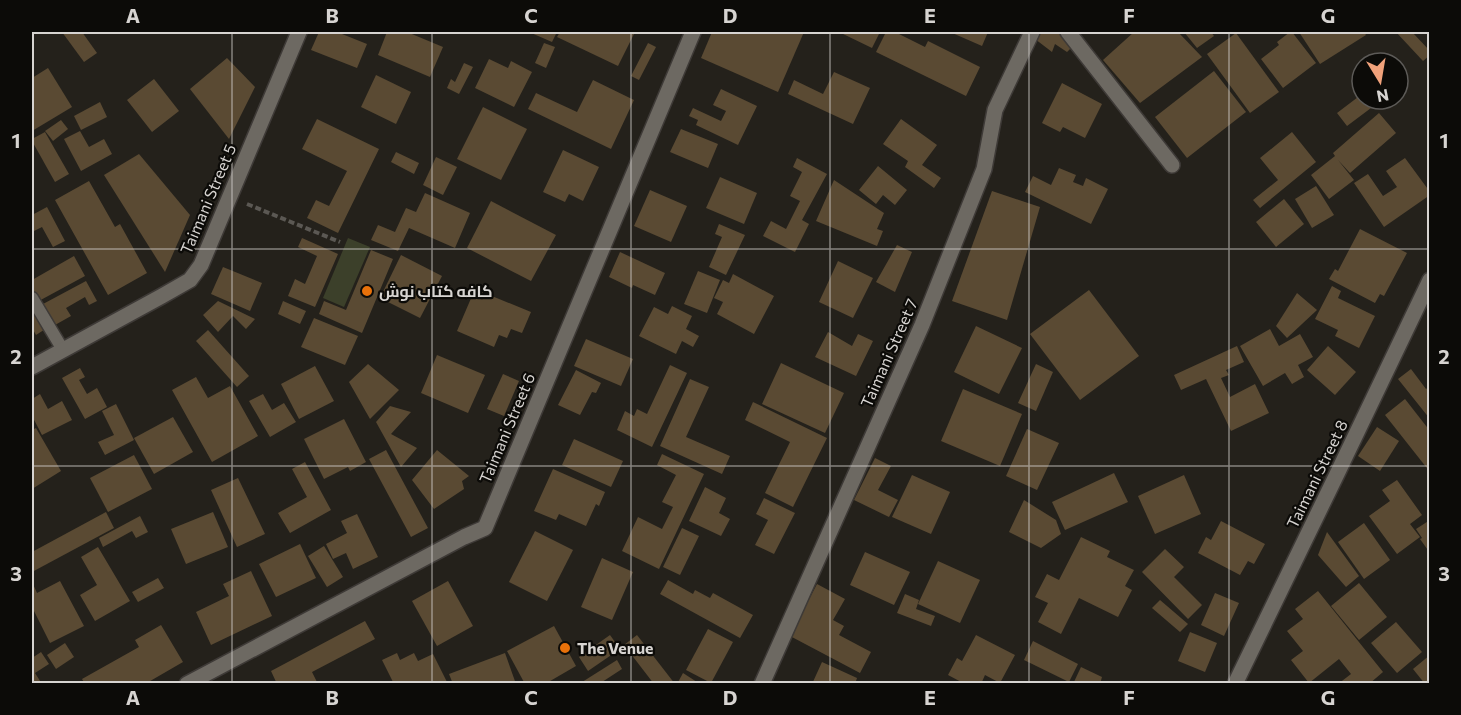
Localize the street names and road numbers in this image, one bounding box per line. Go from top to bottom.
street label: Taimani Street 5 [176,141,239,257]
street label: Taimani Street 7 [856,296,921,410]
street label: Taimani Street 6 [475,370,538,486]
street label: Taimani Street 8 [1282,417,1351,531]

